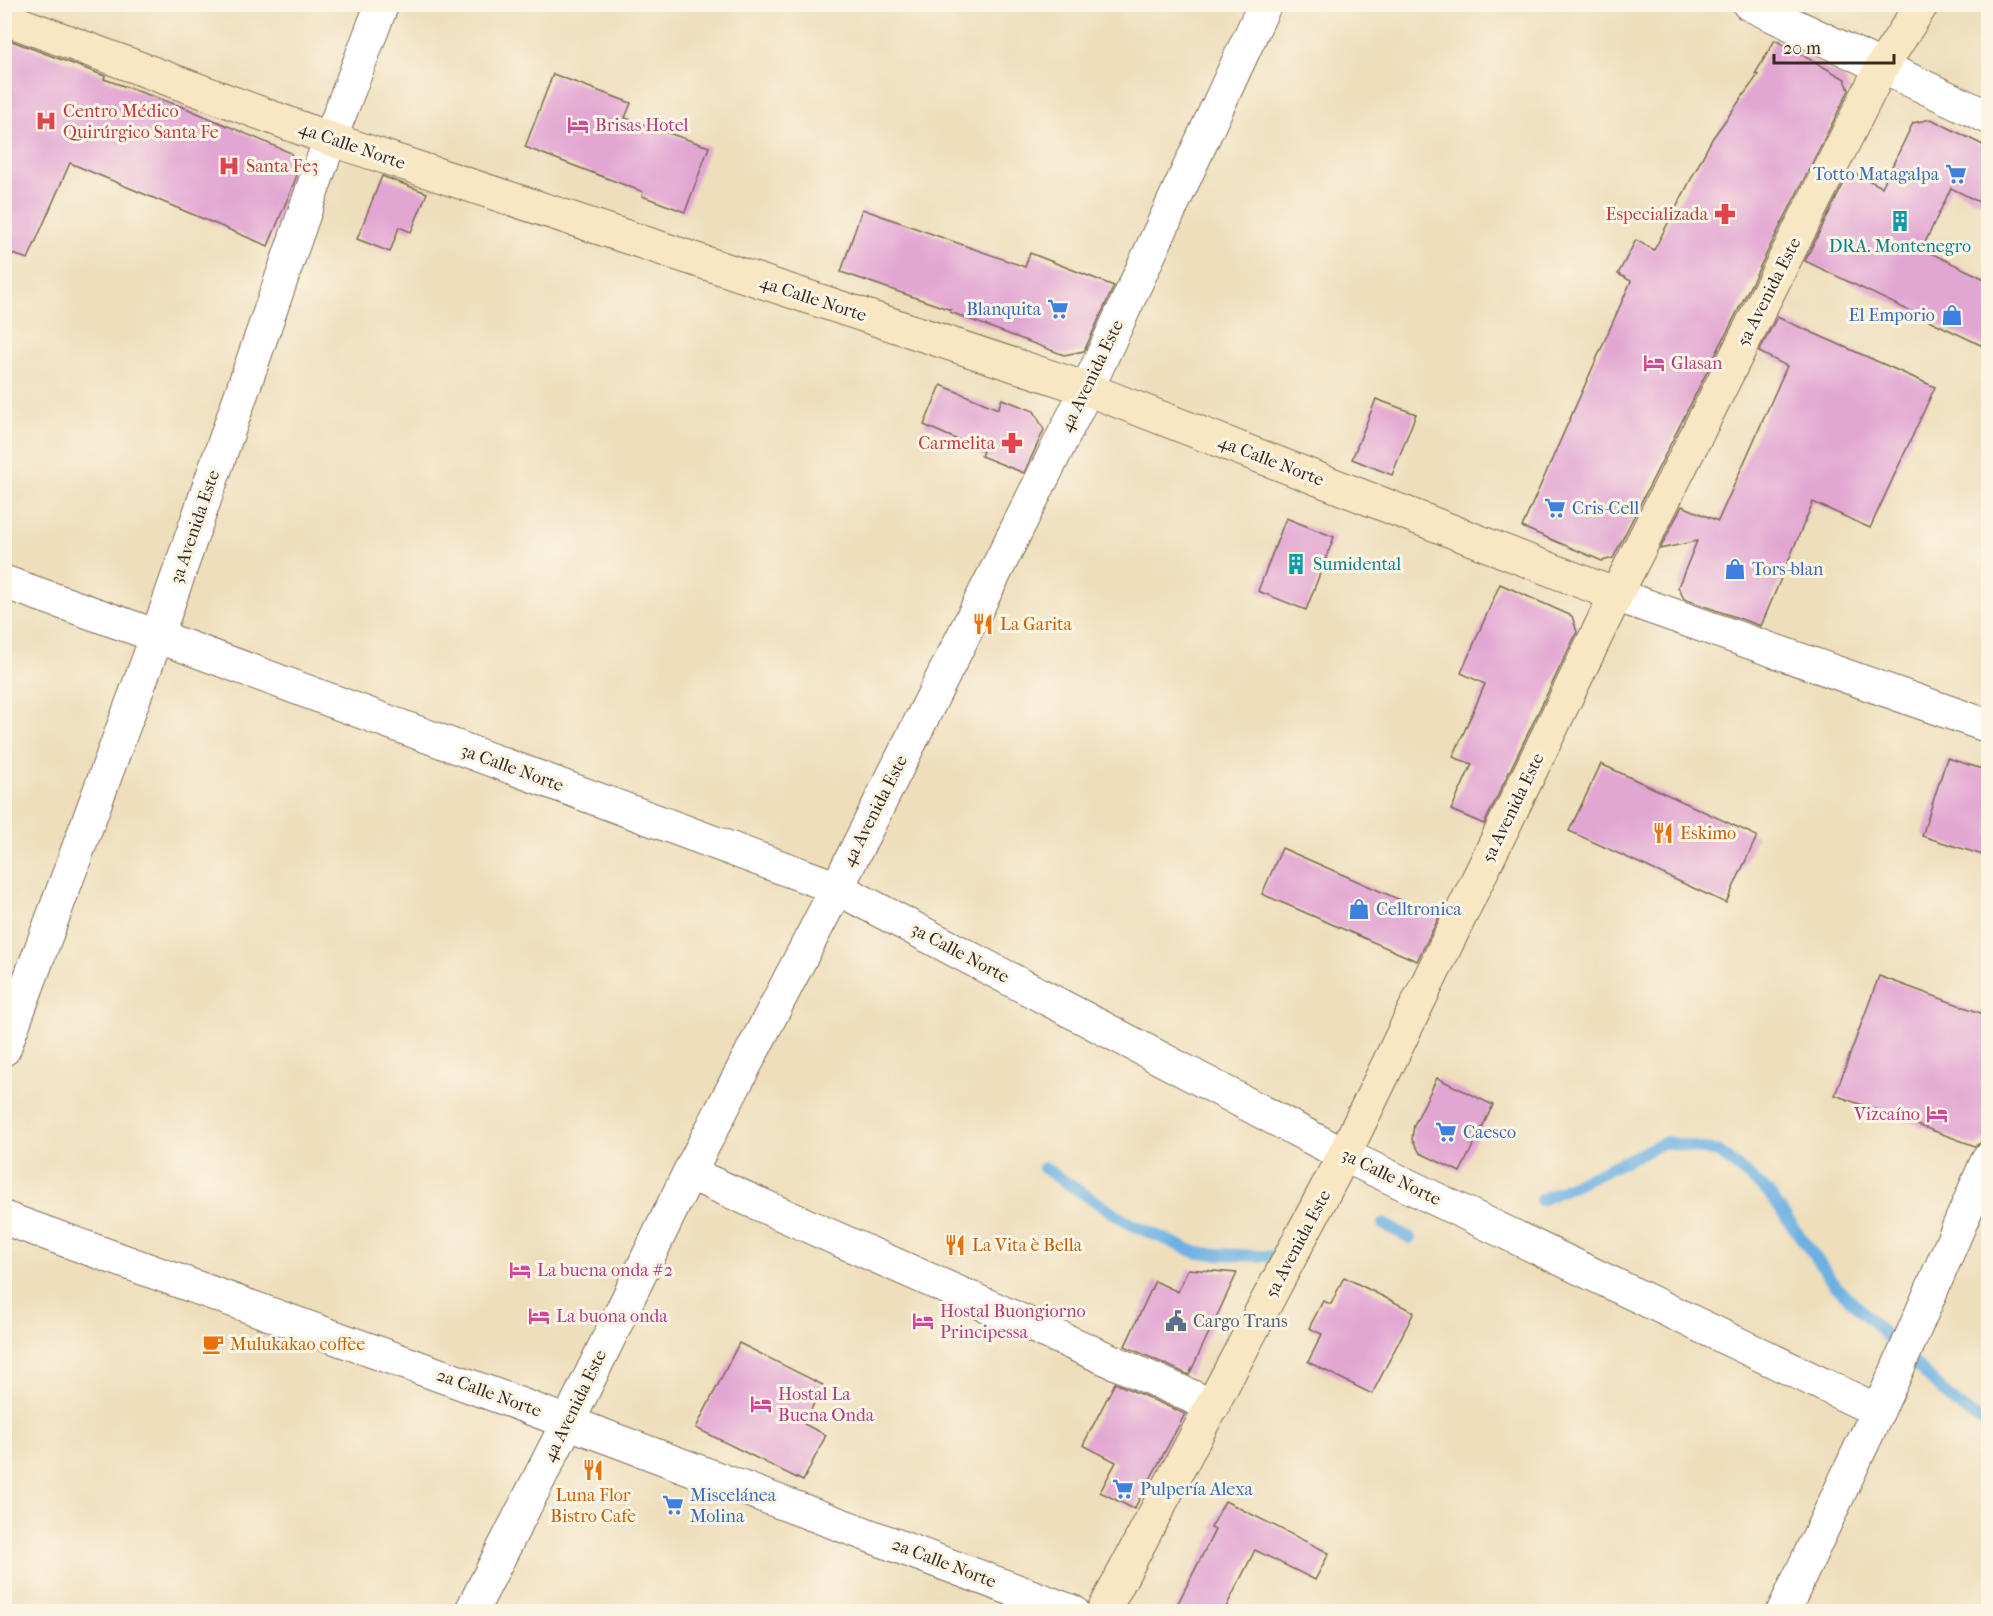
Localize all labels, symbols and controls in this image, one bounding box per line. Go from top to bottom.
scale bar [1774,27,1894,65]
text: 20 m [1783,38,1821,59]
place label: Centro Médico Quirúrgico Santa Fe [63,101,219,143]
hospital icon: Centro Médico Quirúrgico Santa Fe [34,109,58,133]
hotel icon: Brisas Hotel [566,113,590,137]
place label: Brisas Hotel [595,115,688,136]
street label: 4a Calle Norte [296,118,408,174]
hospital icon: Santa Fe3 [217,154,241,178]
place label: Santa Fe3 [246,156,318,177]
supermarket icon: Totto Matagalpa [1944,162,1968,186]
place label: Totto Matagalpa [1813,164,1940,185]
pharmacy icon: Especializada [1713,202,1737,226]
place label: Especializada [1605,204,1709,225]
building icon: DRA. Montenegro [1888,209,1912,233]
street label: 5a Avenida Este [1733,234,1805,350]
place label: DRA. Montenegro [1829,236,1971,257]
street label: 4a Calle Norte [757,272,869,326]
supermarket icon: Blanquita [1046,297,1070,321]
place label: Blanquita [966,299,1042,320]
shop icon: El Emporio [1940,303,1964,327]
place label: El Emporio [1848,305,1935,326]
street label: 4a Avenida Este [1056,316,1128,436]
hotel icon: Glasan [1642,351,1666,375]
place label: Glasan [1671,353,1723,374]
pharmacy icon: Carmelita [1000,431,1024,455]
street label: 4a Calle Norte [1215,431,1327,491]
place label: Carmelita [918,433,996,454]
street label: 3a Avenida Este [166,467,224,587]
supermarket icon: Cris-Cell [1543,496,1567,520]
place label: Cris-Cell [1572,498,1639,519]
building icon: Sumidental [1284,552,1308,576]
place label: Sumidental [1313,554,1401,575]
shop icon: Tors-blan [1723,557,1747,581]
place label: Tors-blan [1752,559,1824,580]
restaurant icon: La Garita [971,612,995,636]
place label: La Garita [1000,614,1072,635]
street label: 3a Calle Norte [458,740,566,796]
street label: 5a Avenida Este [1477,750,1549,866]
street label: 4a Avenida Este [838,752,912,870]
restaurant icon: Eskimo [1651,821,1675,845]
place label: Eskimo [1680,823,1736,844]
shop icon: Celltronica [1347,897,1371,921]
place label: Celltronica [1376,899,1462,920]
street label: 3a Calle Norte [907,918,1013,988]
hotel icon: Vizcaíno [1925,1102,1949,1126]
place label: Vizcaíno [1853,1104,1920,1125]
supermarket icon: Caesco [1434,1120,1458,1144]
place label: Caesco [1463,1122,1516,1143]
street label: 3a Calle Norte [1338,1144,1444,1210]
street label: 5a Avenida Este [1261,1186,1335,1302]
restaurant icon: La Vita è Bella [943,1233,967,1257]
place label: La Vita è Bella [972,1235,1083,1256]
hotel icon: La buena onda #2 [508,1258,532,1282]
place label: La buena onda #2 [537,1260,673,1281]
place label: Hostal Buongiorno Principessa [940,1301,1086,1343]
hotel icon: La buona onda [527,1304,551,1328]
place label: La buona onda [556,1306,668,1327]
hotel icon: Hostal Buongiorno Principessa [911,1309,935,1333]
public building icon: Cargo Trans [1164,1309,1188,1333]
place label: Cargo Trans [1193,1311,1288,1332]
cafe icon: Mulukakao coffee [201,1332,225,1356]
place label: Mulukakao coffee [230,1334,365,1355]
street label: 4a Avenida Este [539,1346,611,1466]
street label: 2a Calle Norte [434,1364,544,1422]
place label: Hostal La Buena Onda [778,1384,875,1426]
hotel icon: Hostal La Buena Onda [749,1392,773,1416]
restaurant icon: Luna Flor Bistro Cafe [581,1458,605,1482]
supermarket icon: Pulpería Alexa [1111,1477,1135,1501]
place label: Pulpería Alexa [1140,1479,1254,1500]
place label: Luna Flor Bistro Cafe [550,1485,636,1527]
place label: Miscelánea Molina [690,1485,777,1527]
supermarket icon: Miscelánea Molina [661,1493,685,1517]
street label: 2a Calle Norte [889,1534,999,1593]

